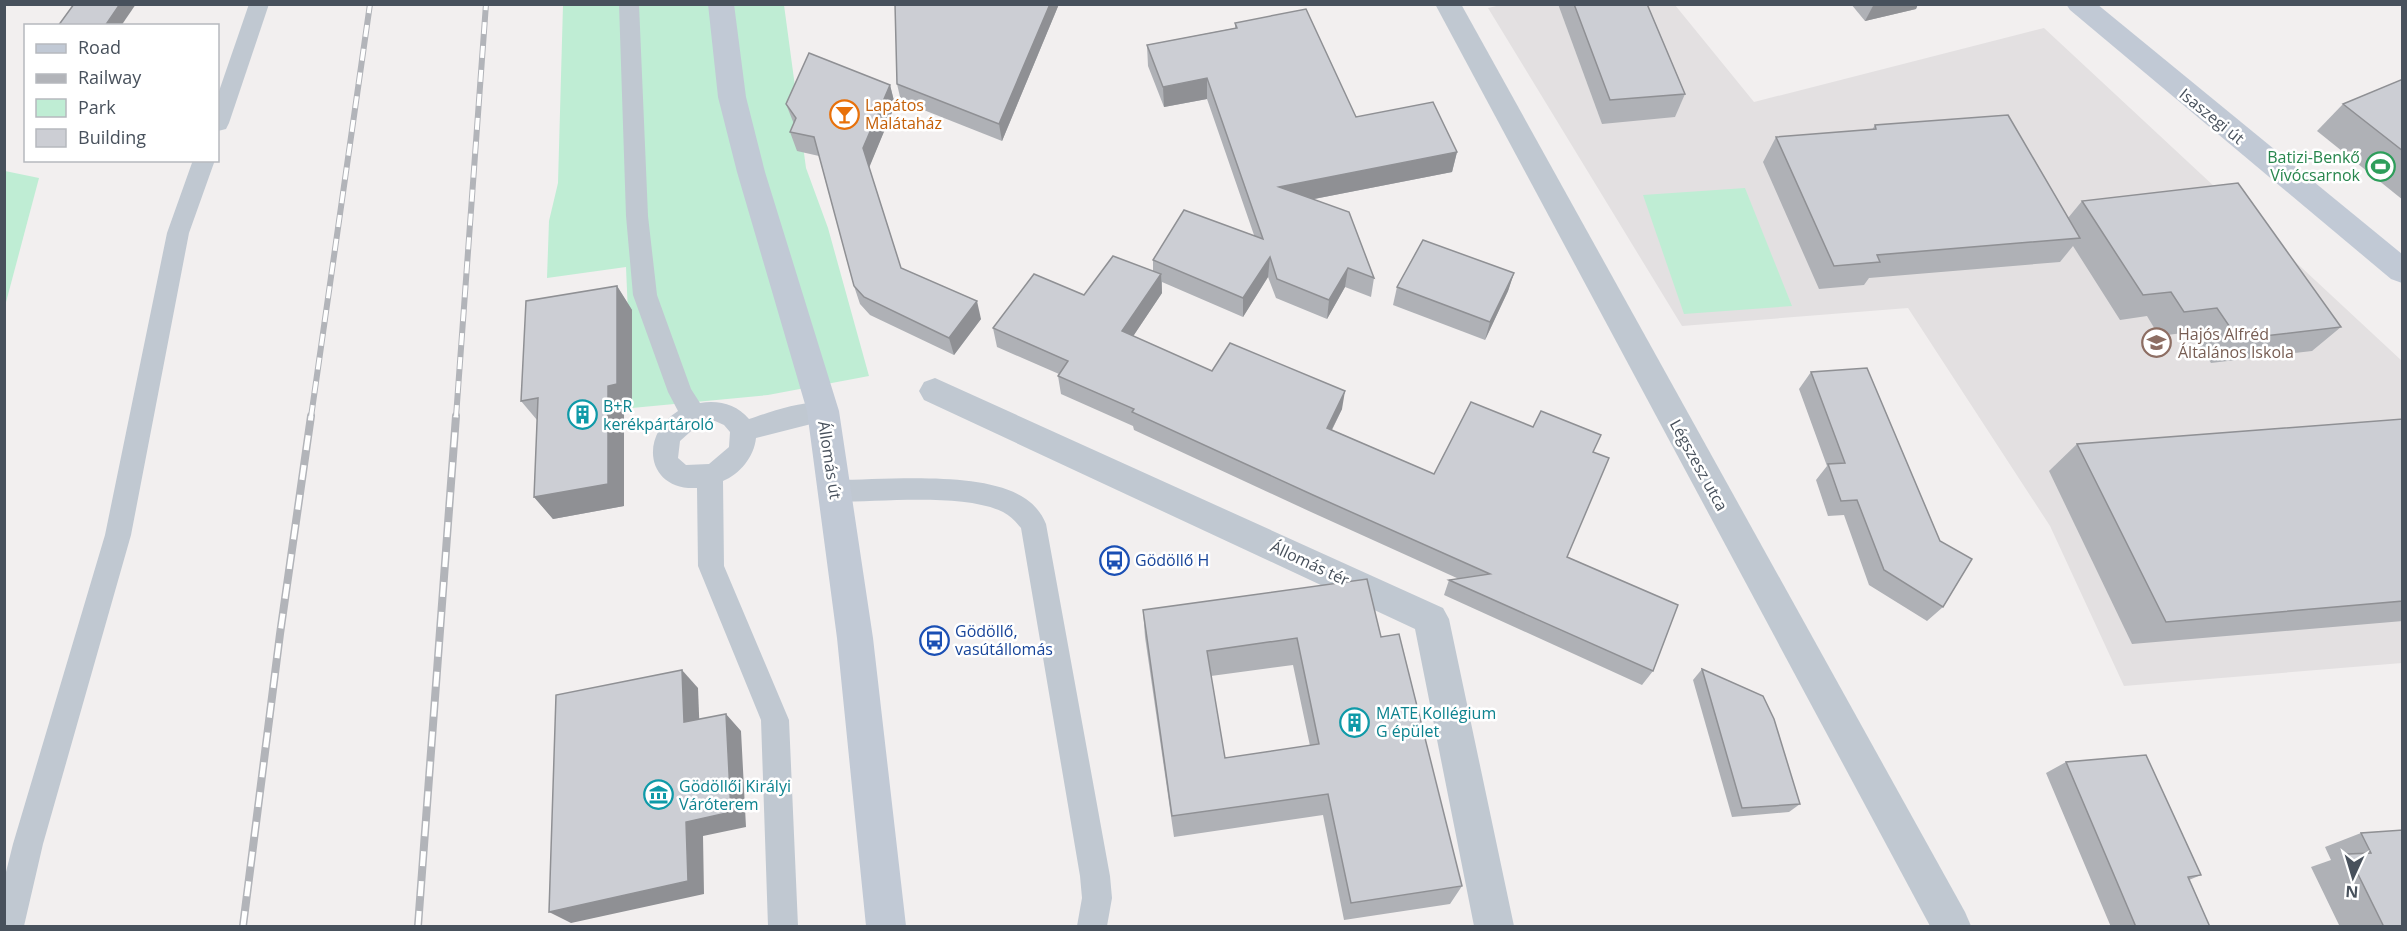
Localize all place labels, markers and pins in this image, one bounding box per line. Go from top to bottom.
place label: Lapátos Malátaház [865,94,942,134]
bar icon: Lapátos Malátaház [828,98,860,130]
place label: Batizi-Benkő Vívócsarnok [2267,146,2361,186]
sports icon: Batizi-Benkő Vívócsarnok [2365,150,2397,182]
place label: Hajós Alfréd Általános Iskola [2178,323,2294,363]
school or university icon: Hajós Alfréd Általános Iskola [2141,327,2173,359]
place label: B+R kerékpártároló [603,395,714,435]
building icon: B+R kerékpártároló [566,399,598,431]
bus stop icon: Gödöllő H [1098,544,1130,576]
place label: Gödöllő H [1135,549,1209,571]
place label: Gödöllő, vasútállomás [955,620,1053,660]
bus stop icon: Gödöllő, vasútállomás [918,624,950,656]
place label: MATE Kollégium G épület [1376,702,1496,742]
building icon: MATE Kollégium G épület [1339,706,1371,738]
place label: Gödöllői Királyi Váróterem [679,775,791,815]
museum icon: Gödöllői Királyi Váróterem [642,779,674,811]

